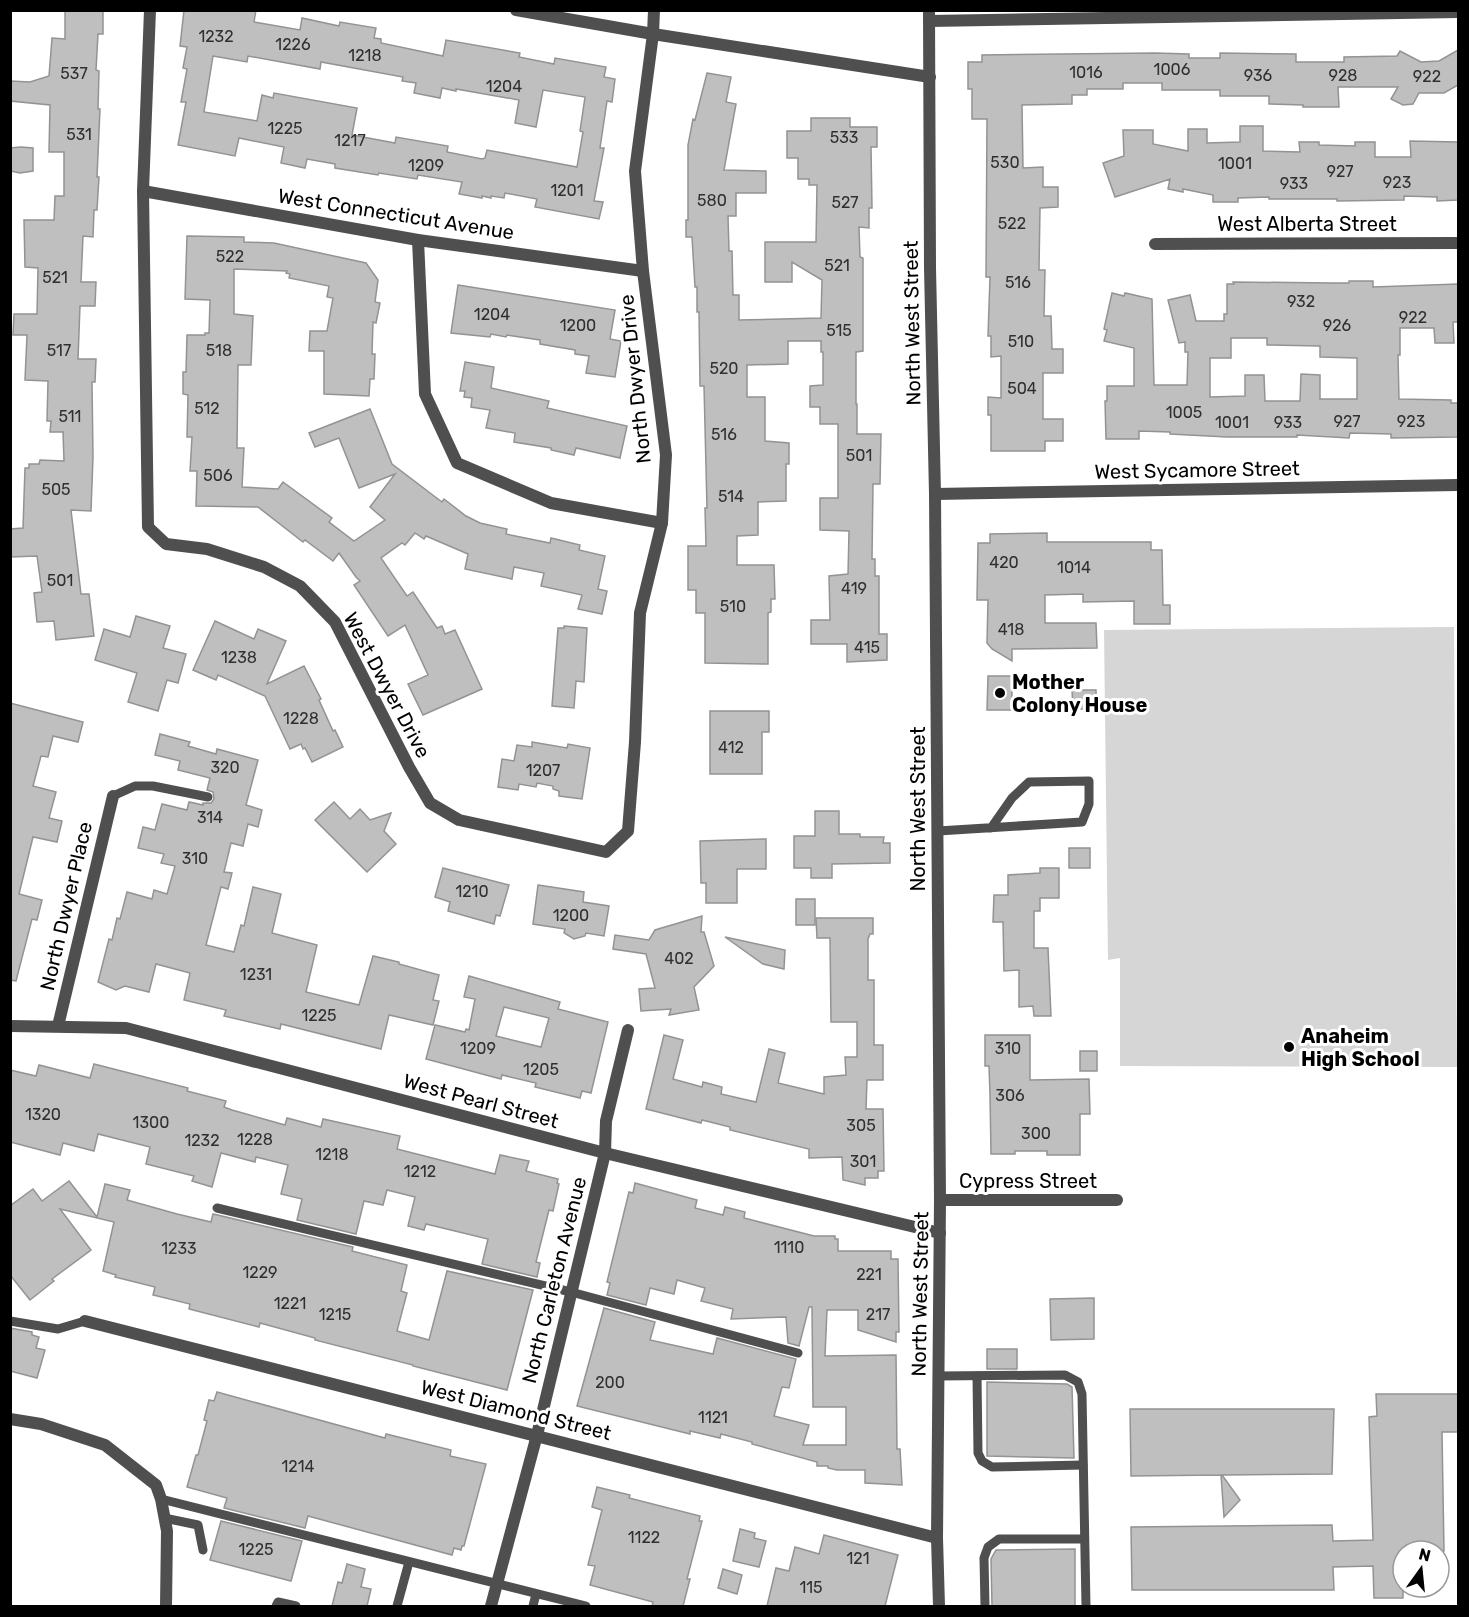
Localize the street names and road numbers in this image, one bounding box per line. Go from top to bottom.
street label: West Connecticut Avenue [276,183,516,245]
street label: West Alberta Street [1217,212,1397,236]
street label: North West Street [899,240,925,406]
street label: North Dwyer Drive [614,293,656,465]
street label: West Sycamore Street [1094,456,1300,484]
street label: West Dwyer Drive [338,608,436,762]
street label: North West Street [906,726,930,892]
street label: North Dwyer Place [35,819,97,993]
street label: West Pearl Street [401,1069,561,1133]
street label: Cypress Street [959,1169,1097,1193]
street label: North Carleton Avenue [517,1174,591,1386]
street label: North West Street [907,1211,933,1377]
street label: West Diamond Street [418,1375,614,1445]

